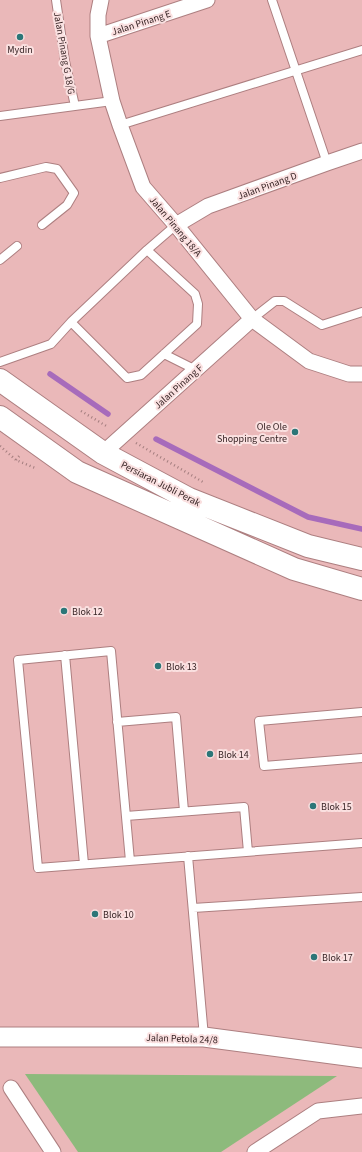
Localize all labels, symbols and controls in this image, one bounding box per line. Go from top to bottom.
street label: Jalan Pinang E [110,7,173,39]
street label: Jalan Pinang G 18/G [50,11,78,96]
marker: Mydin [15,32,25,42]
place label: Mydin [7,43,33,57]
street label: Jalan Pinang D [236,169,299,203]
street label: Jalan Pinang 18/A [146,194,205,260]
street label: Jalan Pinang F [151,361,206,412]
place label: Ole Ole Shopping Centre [217,420,287,446]
marker: Ole Ole Shopping Centre [290,427,300,437]
street label: Persiaran Jubli Perak [118,458,203,510]
place label: Blok 12 [72,605,103,619]
marker: Blok 12 [59,606,69,616]
place label: Blok 13 [166,660,197,674]
marker: Blok 13 [153,661,163,671]
place label: Blok 14 [218,748,249,762]
marker: Blok 14 [205,749,215,759]
place label: Blok 15 [321,800,352,814]
marker: Blok 15 [308,801,318,811]
place label: Blok 10 [103,908,134,922]
marker: Blok 10 [90,909,100,919]
place label: Blok 17 [322,951,353,965]
marker: Blok 17 [309,952,319,962]
street label: Jalan Petola 24/8 [146,1031,218,1047]

